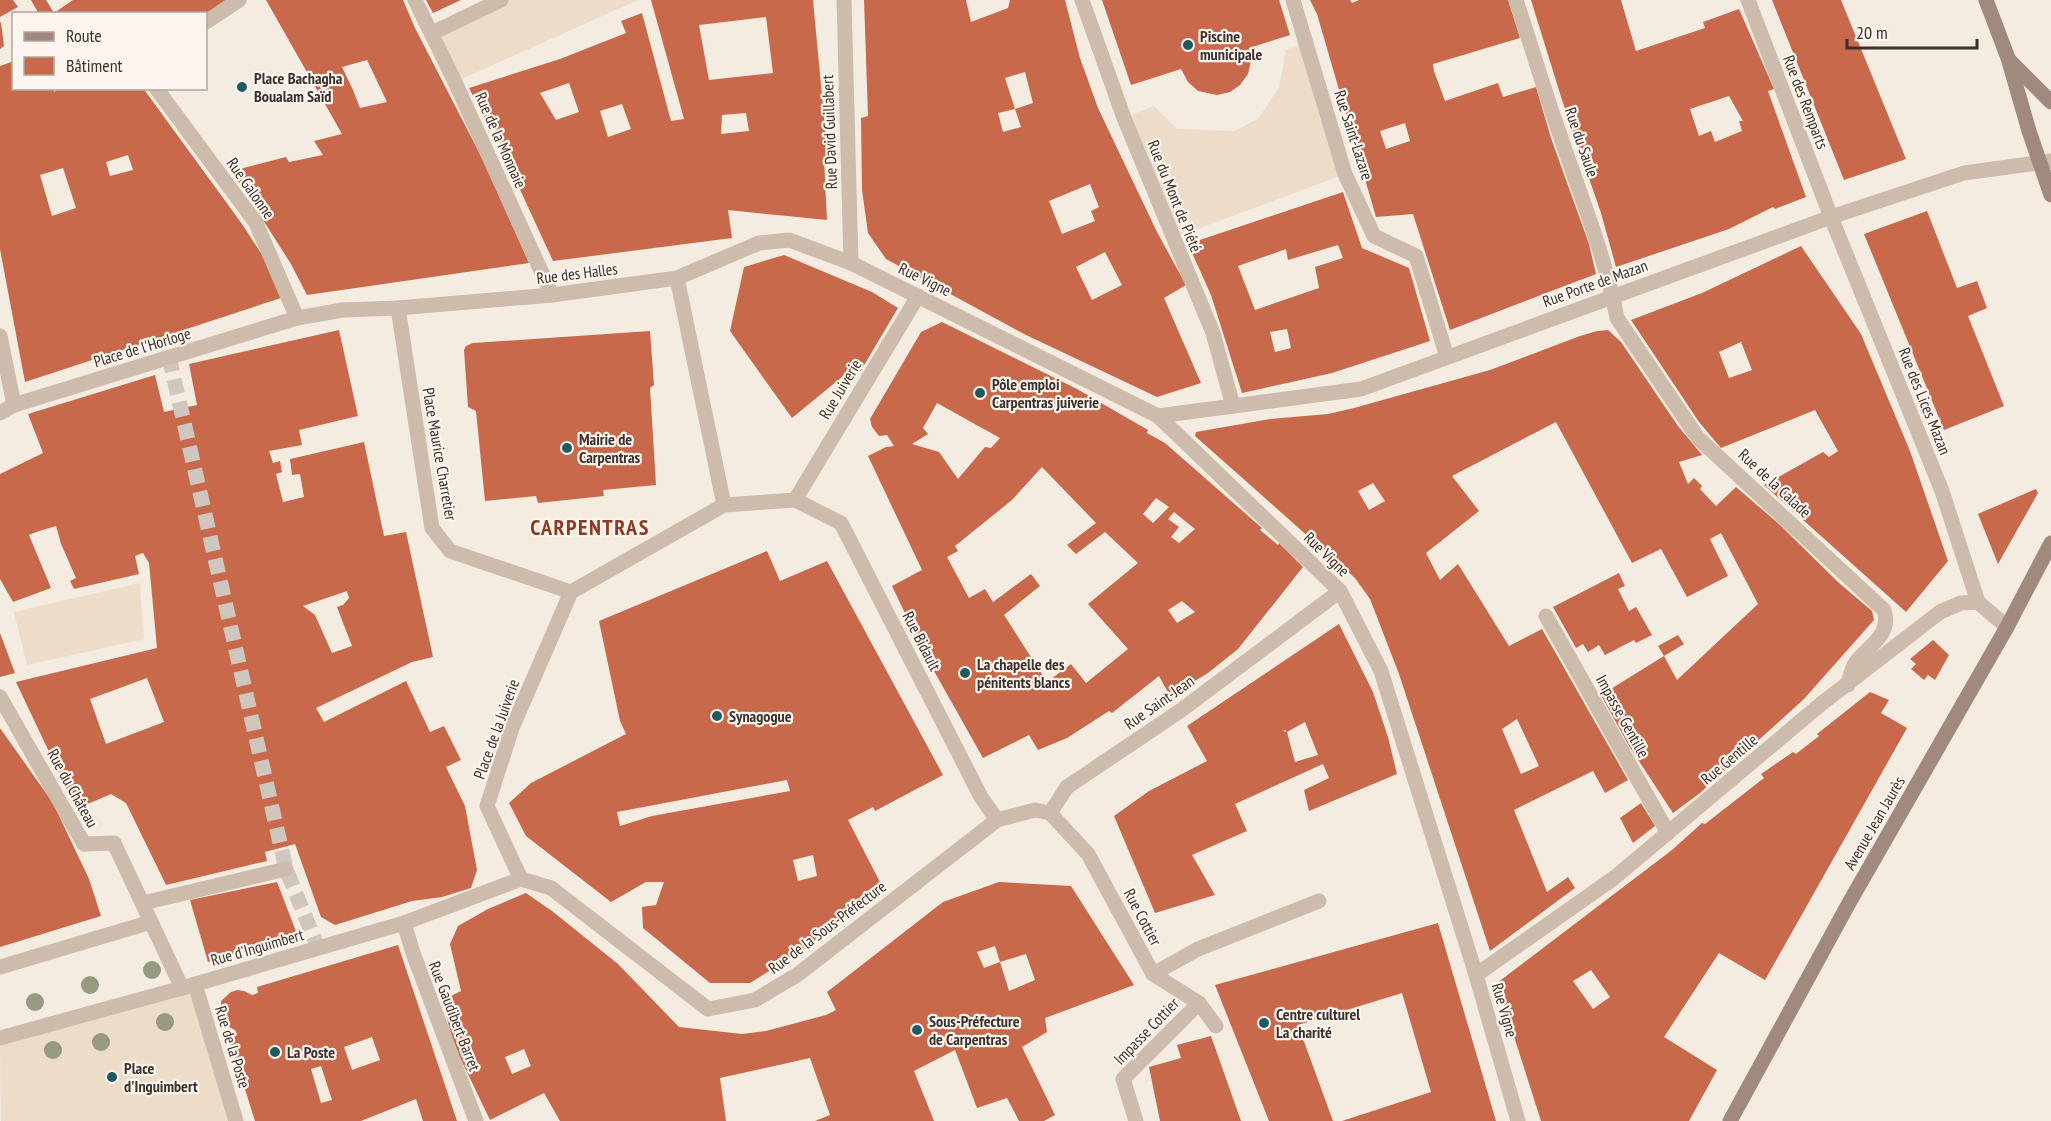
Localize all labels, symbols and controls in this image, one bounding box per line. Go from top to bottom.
legend [12,12,207,90]
scale bar [1847,12,1978,50]
text: 20 m [1856,21,1888,44]
text: Route [66,24,102,47]
place label: Piscine municipale [1200,26,1262,64]
marker: Piscine municipale [1181,38,1195,52]
street label: Rue des Remparts [1779,52,1833,152]
text: Bâtiment [66,54,123,77]
place label: Place Bachagha Boualam Saïd [254,68,343,106]
street label: Rue David Guillabert [817,74,841,189]
marker: Place Bachagha Boualam Saïd [235,80,249,94]
street label: Rue Saint-Lazare [1330,88,1378,182]
street label: Rue de la Monnaie [471,89,531,191]
street label: Rue du Saule [1561,105,1603,179]
street label: Rue du Mont de Piété [1143,137,1207,255]
street label: Rue Galonne [223,154,279,222]
street label: Rue Porte de Mazan [1540,255,1650,311]
street label: Rue des Halles [535,258,619,288]
street label: Rue Vigne [896,258,954,300]
street label: Place de l'Horloge [91,323,193,371]
street label: Rue des Lices Mazan [1894,345,1956,457]
street label: Rue Juiverie [814,355,866,423]
place label: Pôle emploi Carpentras juiverie [992,374,1099,412]
street label: Place Maurice Charretier [418,386,462,523]
marker: Pôle emploi Carpentras juiverie [973,386,987,400]
place label: Mairie de Carpentras [579,429,641,467]
marker: Mairie de Carpentras [560,441,574,455]
street label: Rue de la Calade [1734,444,1816,522]
district label: CARPENTRAS [530,513,650,541]
street label: Rue Vigne [1300,527,1354,581]
street label: Rue Bidault [899,608,946,675]
place label: La chapelle des pénitents blancs [977,654,1070,692]
marker: La chapelle des pénitents blancs [958,666,972,680]
street label: Rue Saint-Jean [1120,671,1198,733]
street label: Impasse Gentille [1592,671,1654,761]
street label: Place de la Juiverie [469,676,523,782]
place label: Synagogue [729,706,792,726]
marker: Synagogue [710,709,724,723]
street label: Rue Gentille [1696,729,1762,789]
street label: Rue du Château [43,745,103,831]
street label: Avenue Jean Jaurès [1839,773,1909,873]
street label: Rue de la Sous-Préfecture [764,876,890,978]
street label: Rue Cottier [1120,885,1167,949]
street label: Rue d'Inguimbert [208,924,306,970]
street label: Rue Gaudibert Barret [425,958,485,1074]
street label: Rue Vigne [1488,980,1522,1040]
street label: Impasse Cottier [1109,993,1183,1069]
street label: Rue de la Poste [211,1003,255,1091]
place label: Centre culturel La charité [1276,1004,1360,1042]
place label: Sous-Préfecture de Carpentras [929,1011,1020,1049]
marker: Centre culturel La charité [1257,1016,1271,1030]
marker: Sous-Préfecture de Carpentras [910,1023,924,1037]
place label: La Poste [287,1042,335,1062]
marker: La Poste [268,1045,282,1059]
place label: Place d'Inguimbert [124,1058,198,1096]
marker: Place d'Inguimbert [105,1070,119,1084]

